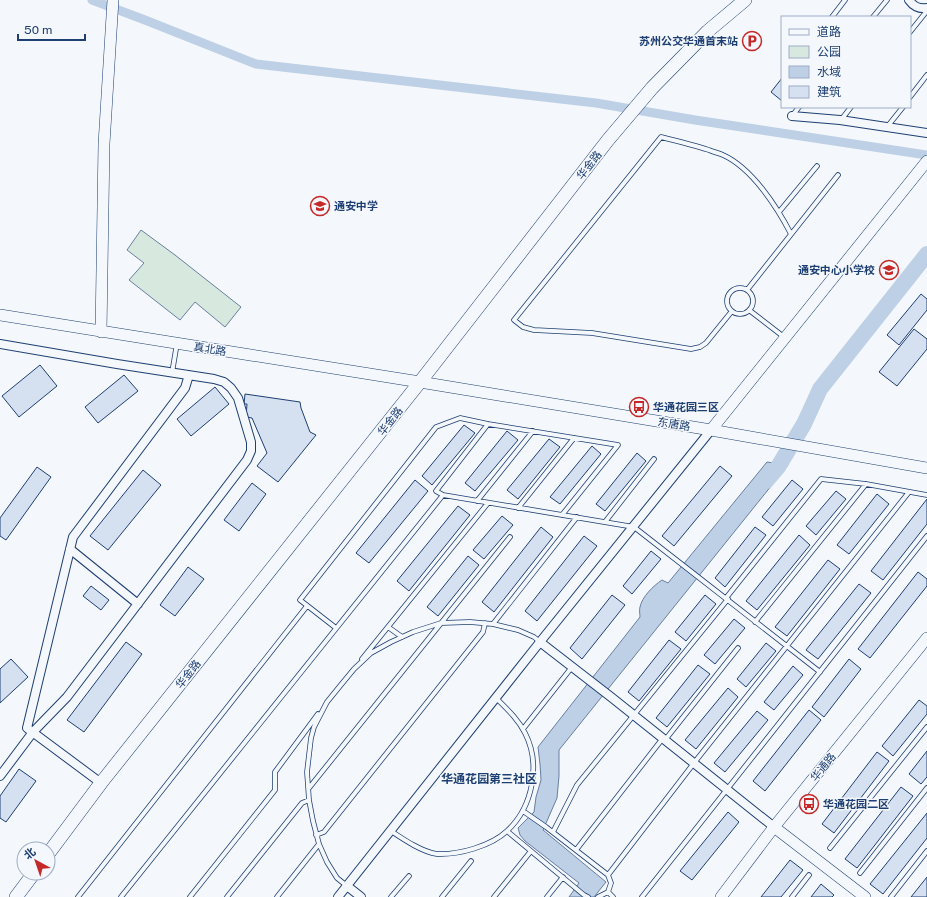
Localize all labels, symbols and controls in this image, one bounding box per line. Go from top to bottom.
scale bar [18,16,85,42]
legend [781,16,911,108]
text: 50 m [24,23,52,37]
text: 道路 [817,25,841,39]
parking icon: 苏州公交华通首末站 [741,30,763,52]
place label: 苏州公交华通首末站 [639,35,738,47]
text: 公园 [817,45,841,59]
text: 水域 [817,65,841,79]
text: 建筑 [817,85,841,99]
street label: 华金路 [574,148,604,182]
school or university icon: 通安中学 [309,195,331,217]
place label: 通安中学 [334,200,378,212]
school or university icon: 通安中心小学校 [878,259,900,281]
place label: 通安中心小学校 [798,264,875,276]
street label: 真北路 [193,340,227,358]
bus stop icon: 华通花园三区 [628,396,650,418]
place label: 华通花园三区 [653,401,719,413]
street label: 华金路 [375,404,405,438]
street label: 东唐路 [657,415,691,433]
street label: 华金路 [173,657,203,691]
street label: 华通路 [808,750,838,784]
district label: 华通花园第三社区 [441,772,537,786]
bus stop icon: 华通花园二区 [798,793,820,815]
place label: 华通花园二区 [823,798,889,810]
north arrow [16,841,56,881]
text: 北 [22,845,38,861]

